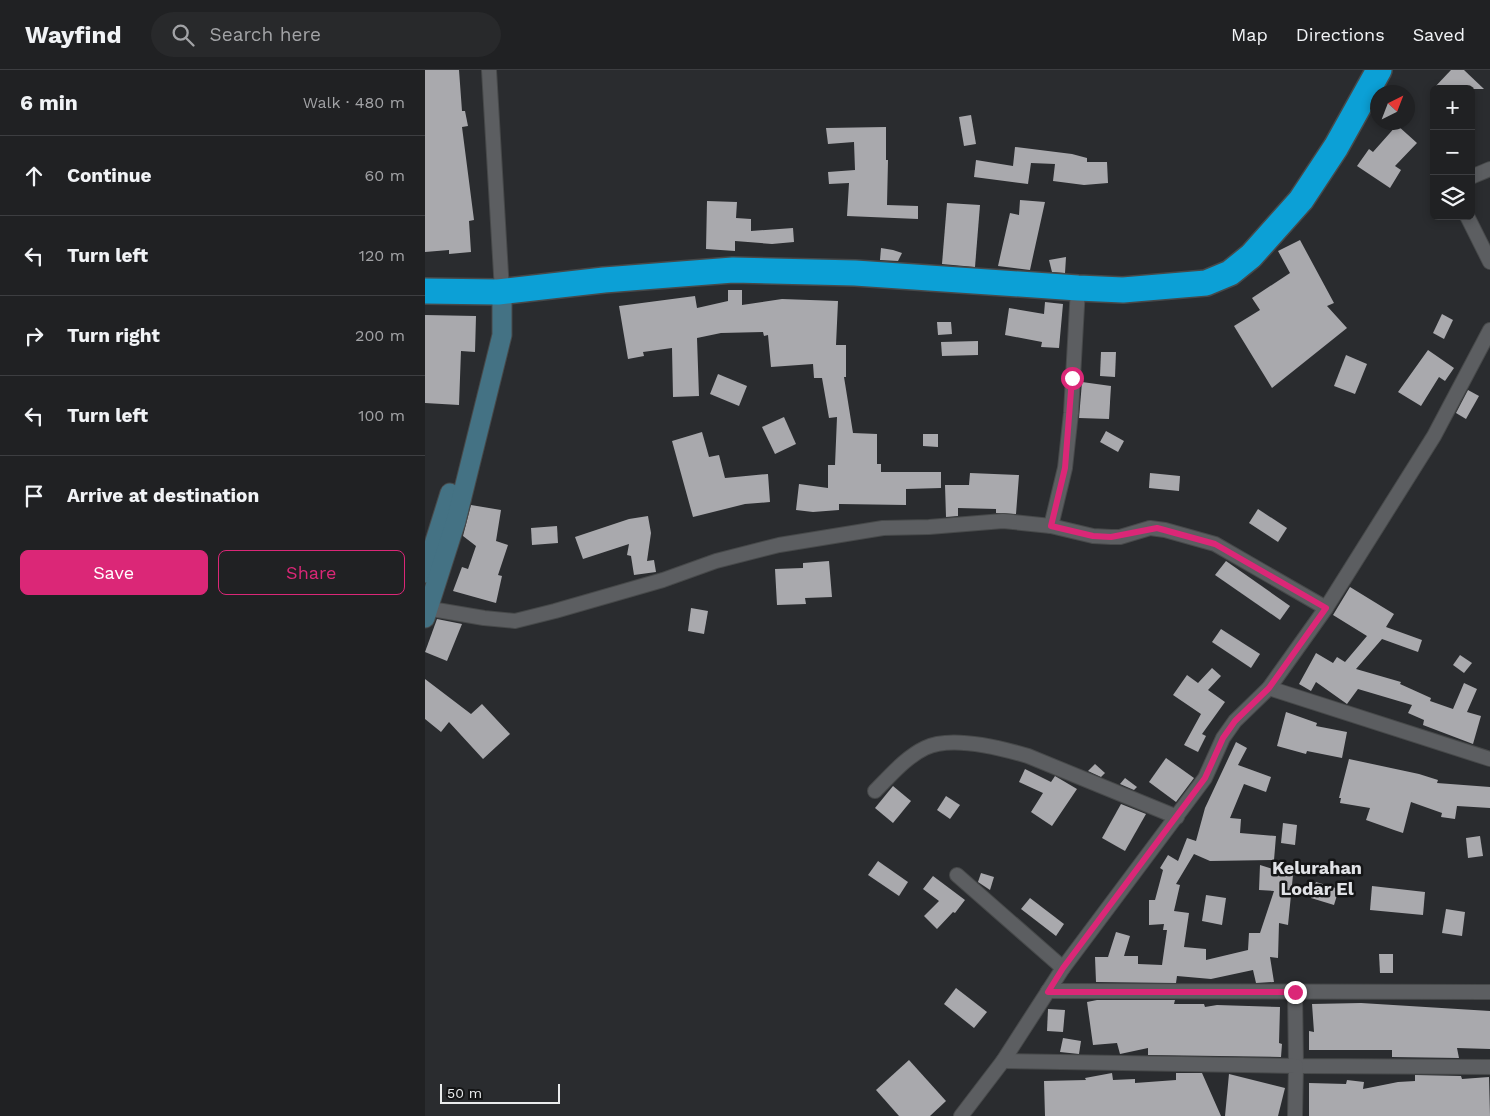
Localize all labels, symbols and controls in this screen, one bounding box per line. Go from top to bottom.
search box [151,12,501,57]
text: Wayfind [25,21,121,49]
icon: search [169,21,197,49]
text: Search here [209,23,321,46]
text: Map [1231,24,1268,45]
text: Directions [1296,24,1385,45]
text: Saved [1413,24,1465,45]
north arrow [1370,85,1415,130]
map controls [1430,85,1475,220]
button: + [1430,85,1475,130]
text: 6 min [20,90,78,115]
text: Walk · 480 m [303,93,405,112]
button: − [1430,130,1475,175]
icon: ahead [20,162,48,190]
text: Continue [67,164,151,187]
text: 60 m [365,166,405,185]
button: layers [1430,175,1475,220]
icon: left [20,242,48,270]
text: Turn left [67,244,148,267]
text: 120 m [359,246,405,265]
icon: right [20,322,48,350]
text: Turn right [67,324,160,347]
text: 200 m [355,326,405,345]
route start [1061,367,1084,390]
icon: left [20,402,48,430]
text: Turn left [67,404,148,427]
text: 100 m [358,406,405,425]
icon: arrive [20,482,48,510]
text: Arrive at destination [67,484,259,507]
button: Save [20,550,208,595]
button: Share [218,550,405,595]
district label: Kelurahan Lodar El [1272,857,1362,899]
route end [1284,981,1307,1004]
scale bar [440,1081,560,1104]
text: 50 m [447,1085,482,1101]

